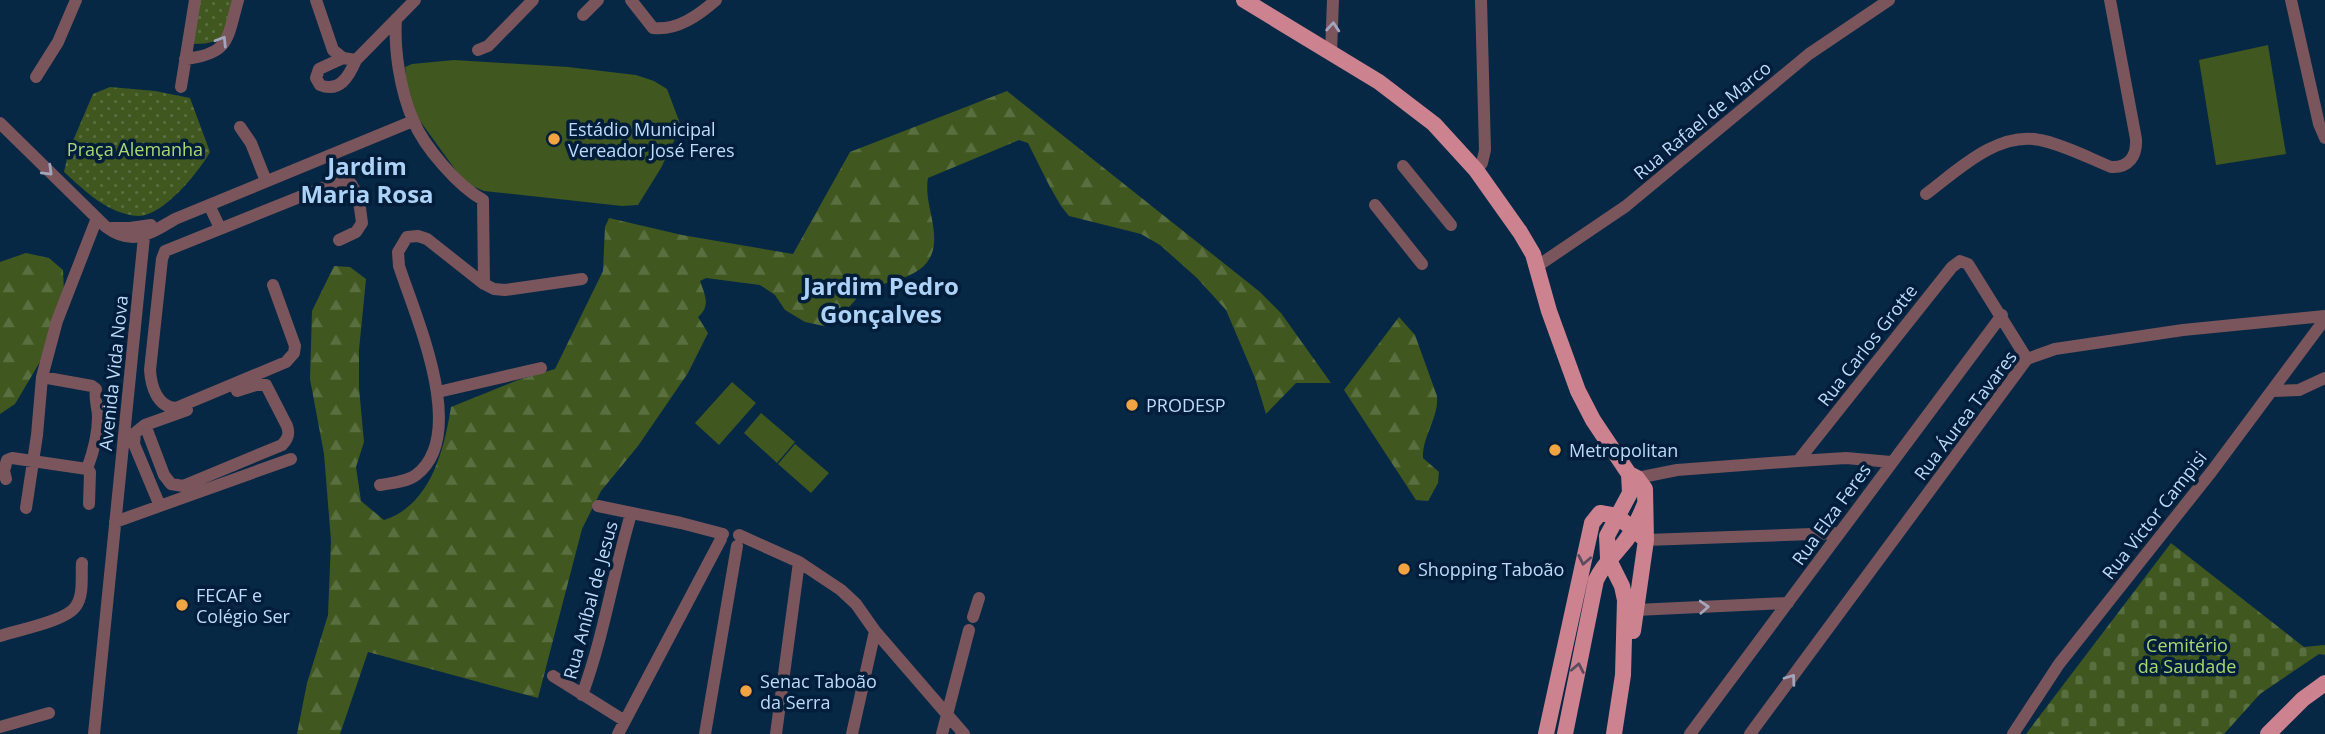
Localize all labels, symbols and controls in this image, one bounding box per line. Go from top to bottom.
one-way arrow [1325,21,1340,32]
one-way arrow [214,36,227,49]
street label: Rua Rafael de Marco [1628,55,1776,185]
place label: Estádio Municipal Vereador José Feres [568,117,735,162]
marker: Estádio Municipal Vereador José Feres [546,131,562,147]
park label: Praça Alemanha [67,137,203,161]
district label: Jardim Maria Rosa [300,149,434,210]
one-way arrow [40,163,53,176]
district label: Jardim Pedro Gonçalves [801,269,959,330]
street label: Rua Carlos Grotte [1812,279,1922,411]
street label: Avenida Vida Nova [93,294,133,452]
street label: Rua Áurea Tavares [1908,345,2022,485]
place label: PRODESP [1146,393,1226,417]
marker: PRODESP [1124,397,1140,413]
place label: Metropolitan [1569,438,1678,462]
marker: Metropolitan [1547,442,1563,458]
street label: Rua Victor Campisi [2096,446,2212,584]
street label: Rua Elza Feres [1786,458,1876,570]
street label: Rua Aníbal de Jesus [557,518,623,682]
one-way arrow [1578,554,1593,566]
place label: Shopping Taboão [1418,557,1564,581]
marker: Shopping Taboão [1396,561,1412,577]
place label: FECAF e Colégio Ser [196,583,291,628]
marker: FECAF e Colégio Ser [174,597,190,613]
one-way arrow [1698,599,1709,614]
park label: Cemitério da Saudade [2138,633,2236,678]
one-way arrow [1569,662,1584,674]
place label: Senac Taboão da Serra [760,669,877,714]
one-way arrow [1783,674,1795,687]
marker: Senac Taboão da Serra [738,683,754,699]

